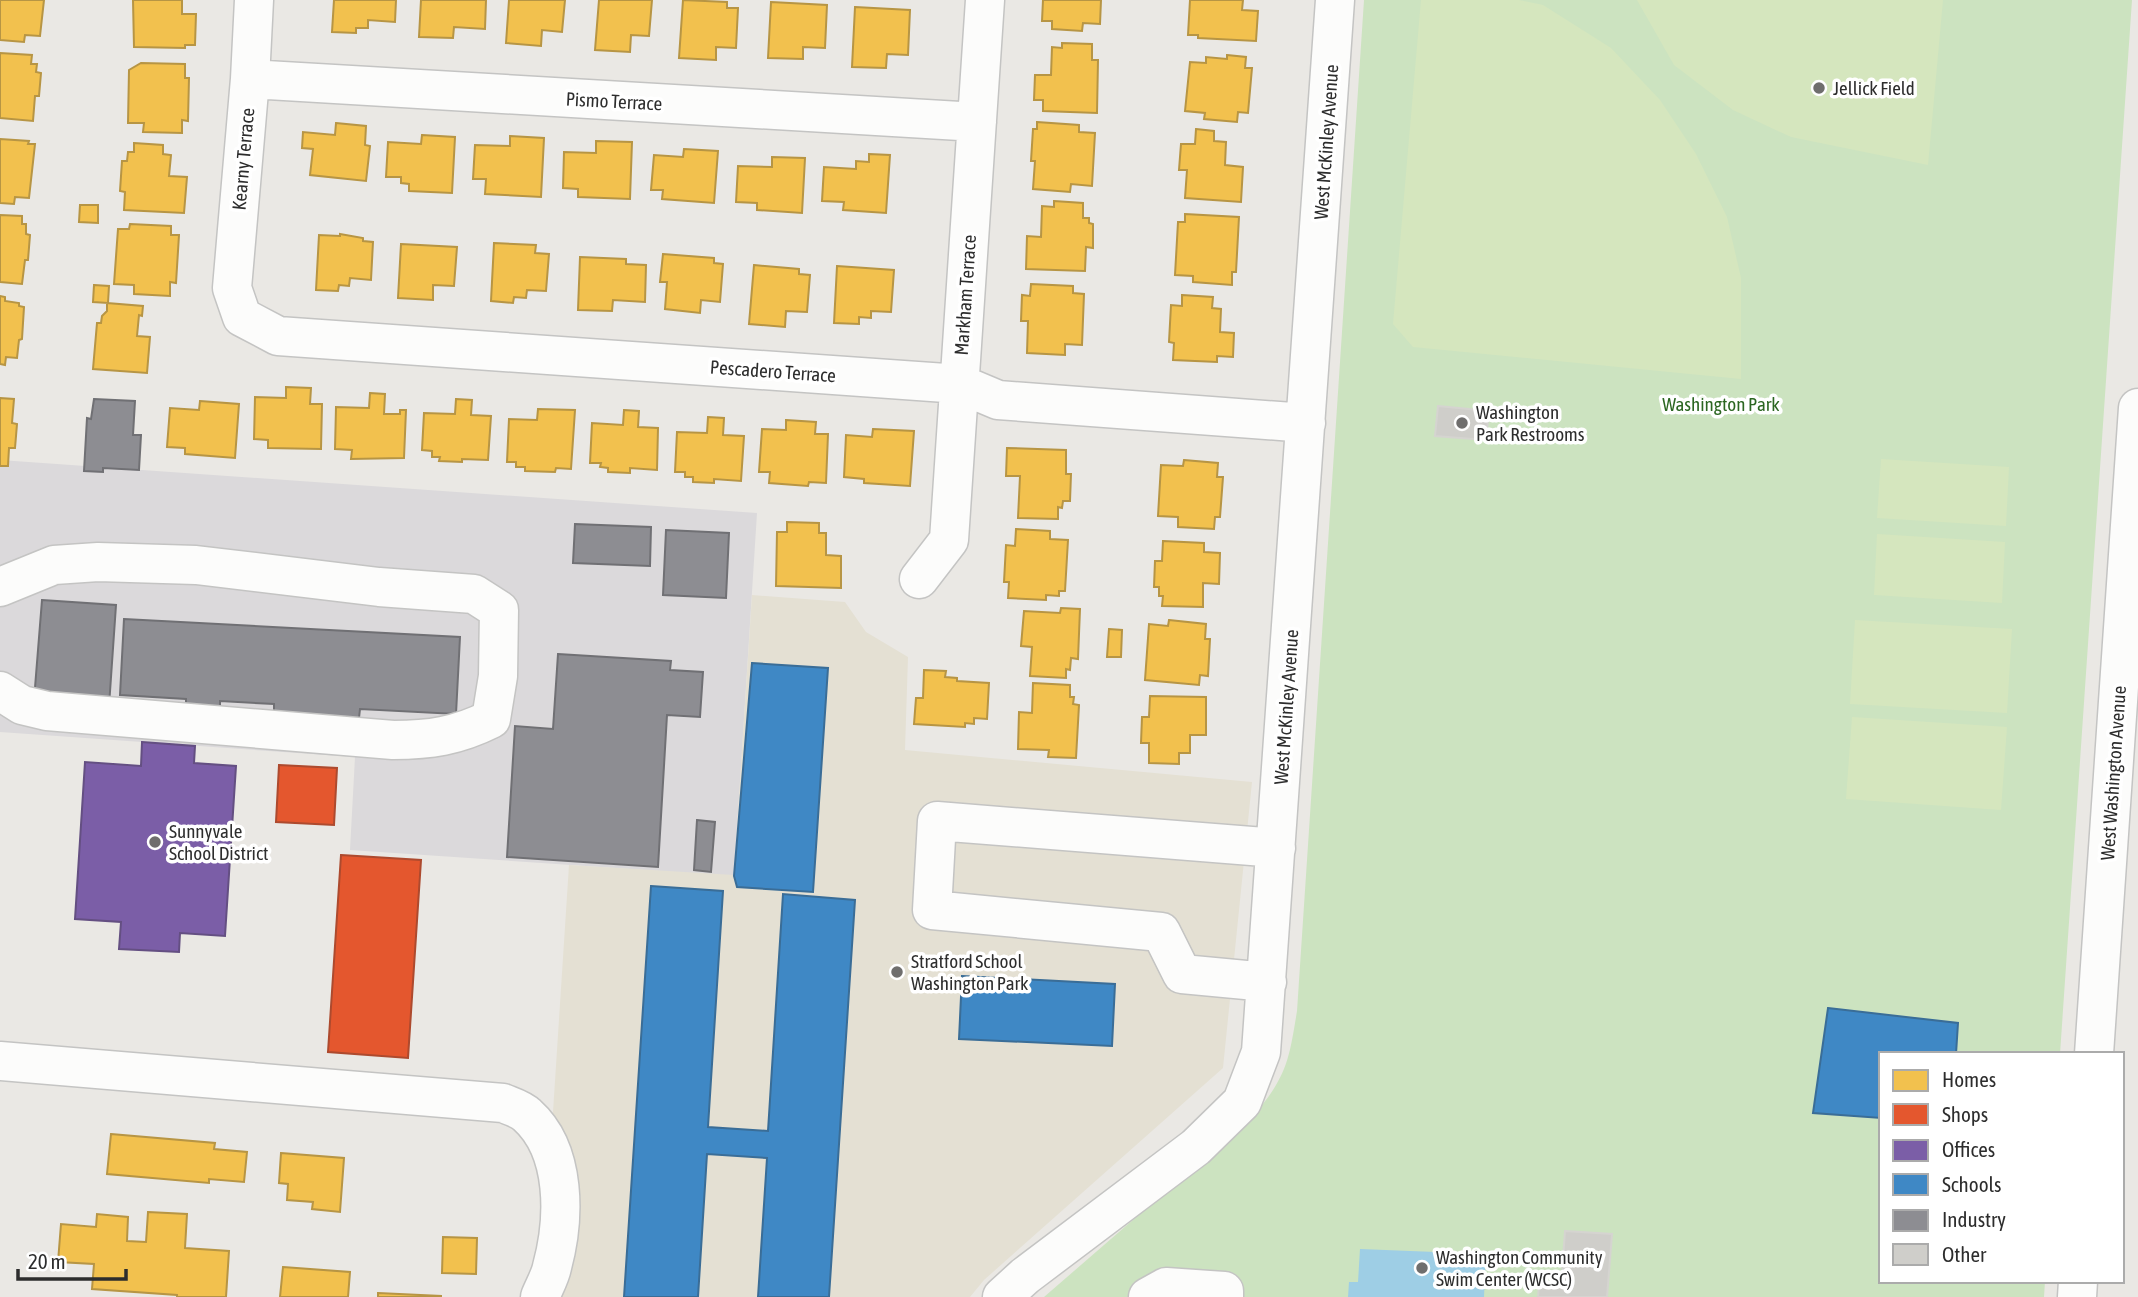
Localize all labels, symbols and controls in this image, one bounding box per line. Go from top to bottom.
street label: West McKinley Avenue [1310,64,1342,220]
place label: Jellick Field [1833,77,1915,99]
marker: Jellick Field [1811,80,1827,96]
street label: Pismo Terrace [565,87,663,115]
street label: Kearny Terrace [228,107,258,211]
street label: Markham Terrace [950,234,980,356]
street label: Pescadero Terrace [709,356,837,386]
park label: Washington Park [1662,393,1780,415]
place label: Washington Park Restrooms [1476,401,1585,445]
marker: Washington Park Restrooms [1454,415,1470,431]
street label: West McKinley Avenue [1270,629,1302,785]
street label: West Washington Avenue [2096,685,2130,861]
place label: Sunnyvale School District [169,820,268,864]
marker: Sunnyvale School District [147,834,163,850]
place label: Stratford School Washington Park [911,950,1029,994]
marker: Stratford School Washington Park [889,964,905,980]
legend [1879,1052,2124,1283]
text: Homes [1942,1067,1996,1091]
text: Shops [1942,1102,1988,1126]
text: Offices [1942,1137,1995,1161]
text: Schools [1942,1172,2002,1196]
text: Industry [1942,1207,2006,1231]
scale bar [18,1238,126,1282]
text: Other [1942,1242,1987,1266]
place label: Washington Community Swim Center (WCSC) [1436,1246,1603,1290]
text: 20 m [28,1249,66,1273]
marker: Washington Community Swim Center (WCSC) [1414,1260,1430,1276]

